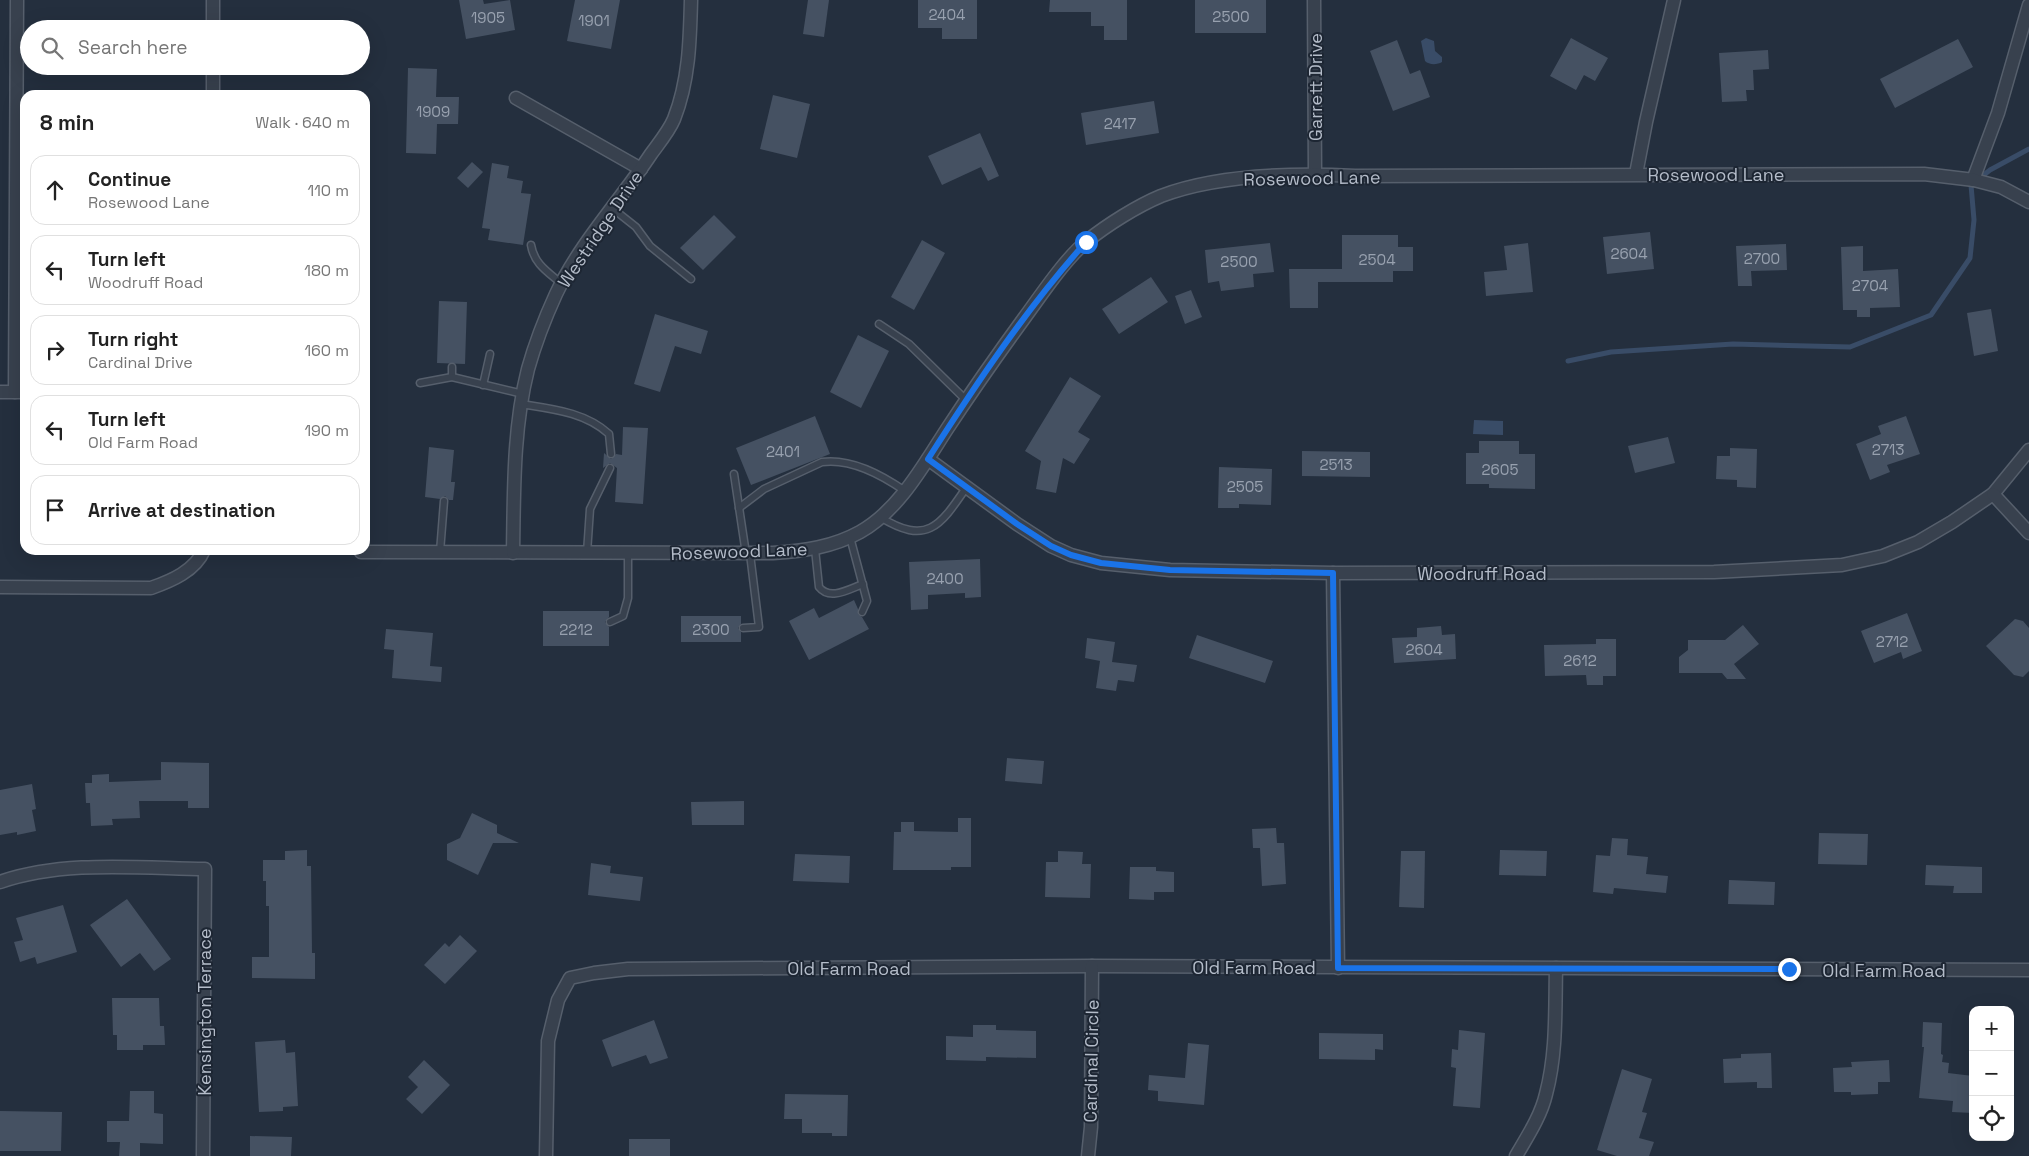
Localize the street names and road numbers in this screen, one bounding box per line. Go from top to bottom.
street label: Garrett Drive [1304,33,1327,141]
street label: Rosewood Lane [1647,163,1785,186]
street label: Rosewood Lane [1243,165,1381,191]
street label: Westridge Drive [552,166,648,292]
street label: Rosewood Lane [670,537,808,565]
street label: Woodruff Road [1417,562,1547,585]
street label: Kensington Terrace [193,928,216,1096]
street label: Old Farm Road [1192,956,1316,979]
street label: Old Farm Road [787,957,911,980]
street label: Old Farm Road [1822,959,1946,982]
street label: Cardinal Circle [1078,999,1104,1123]

